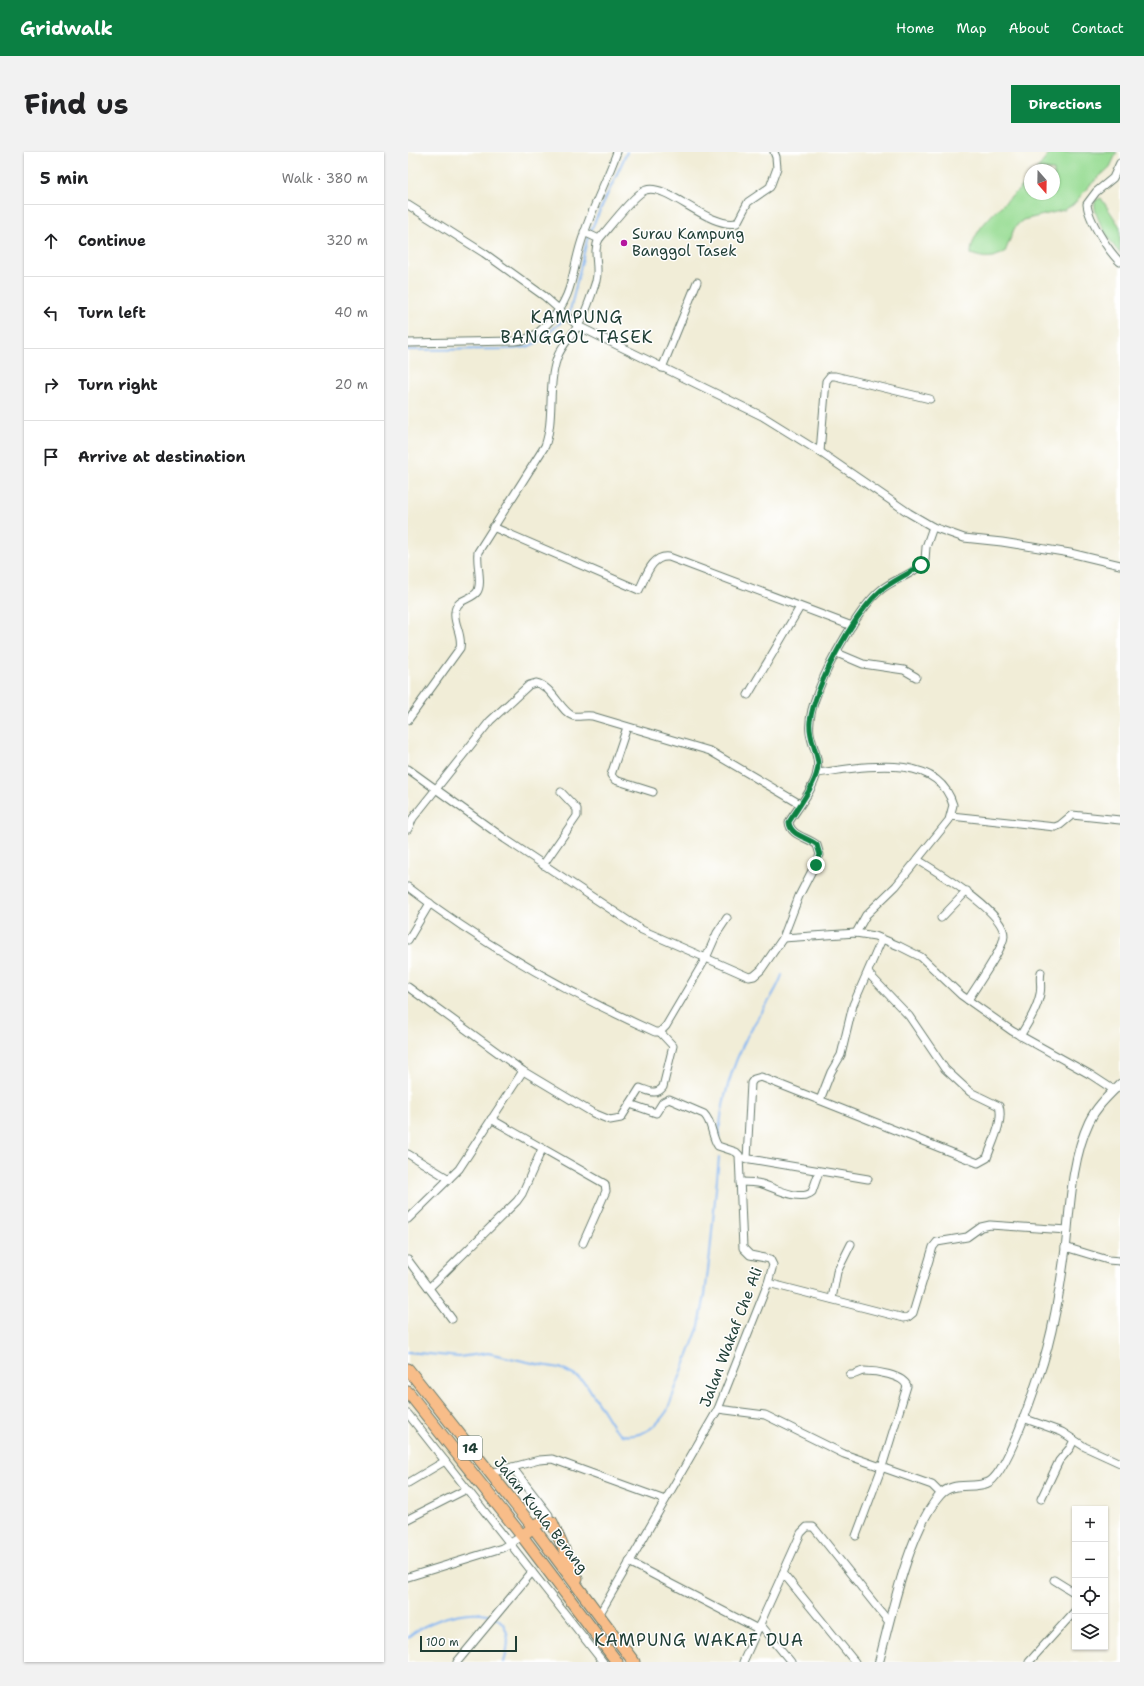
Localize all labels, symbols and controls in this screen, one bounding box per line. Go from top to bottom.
text: Gridwalk [20,16,113,41]
text: Home [896,19,935,37]
text: Map [957,19,987,37]
text: About [1009,19,1050,37]
text: Contact [1072,19,1124,37]
text: Find us [24,85,129,123]
button: Directions [1011,85,1120,123]
north arrow [1024,164,1060,200]
text: 5 min [40,167,88,189]
text: Walk · 380 m [282,170,368,187]
place label: Surau Kampung Banggol Tasek [632,224,744,261]
icon: ahead [40,230,62,252]
text: Continue [78,231,146,251]
text: 320 m [326,232,368,249]
marker: Surau Kampung Banggol Tasek [619,238,629,248]
icon: left [40,302,62,324]
text: Turn left [78,303,146,323]
text: 40 m [334,304,368,321]
district label: KAMPUNG BANGGOL TASEK [500,306,654,348]
icon: right [40,374,62,396]
text: Turn right [78,375,158,395]
text: 20 m [335,376,368,393]
icon: arrive [40,446,62,468]
text: Arrive at destination [78,447,246,467]
route start [912,556,930,574]
route end [807,856,825,874]
street label: Jalan Wakaf Che Ali [695,1264,767,1410]
road number: 14 [458,1436,482,1460]
street label: Jalan Kuala Berang [489,1453,593,1577]
map controls [1072,1506,1108,1650]
button: + [1072,1506,1108,1542]
button: − [1072,1542,1108,1578]
button: locate [1072,1578,1108,1614]
button: layers [1072,1614,1108,1650]
district label: KAMPUNG WAKAF DUA [594,1629,804,1651]
scale bar [420,1634,517,1653]
text: 100 m [426,1635,459,1650]

